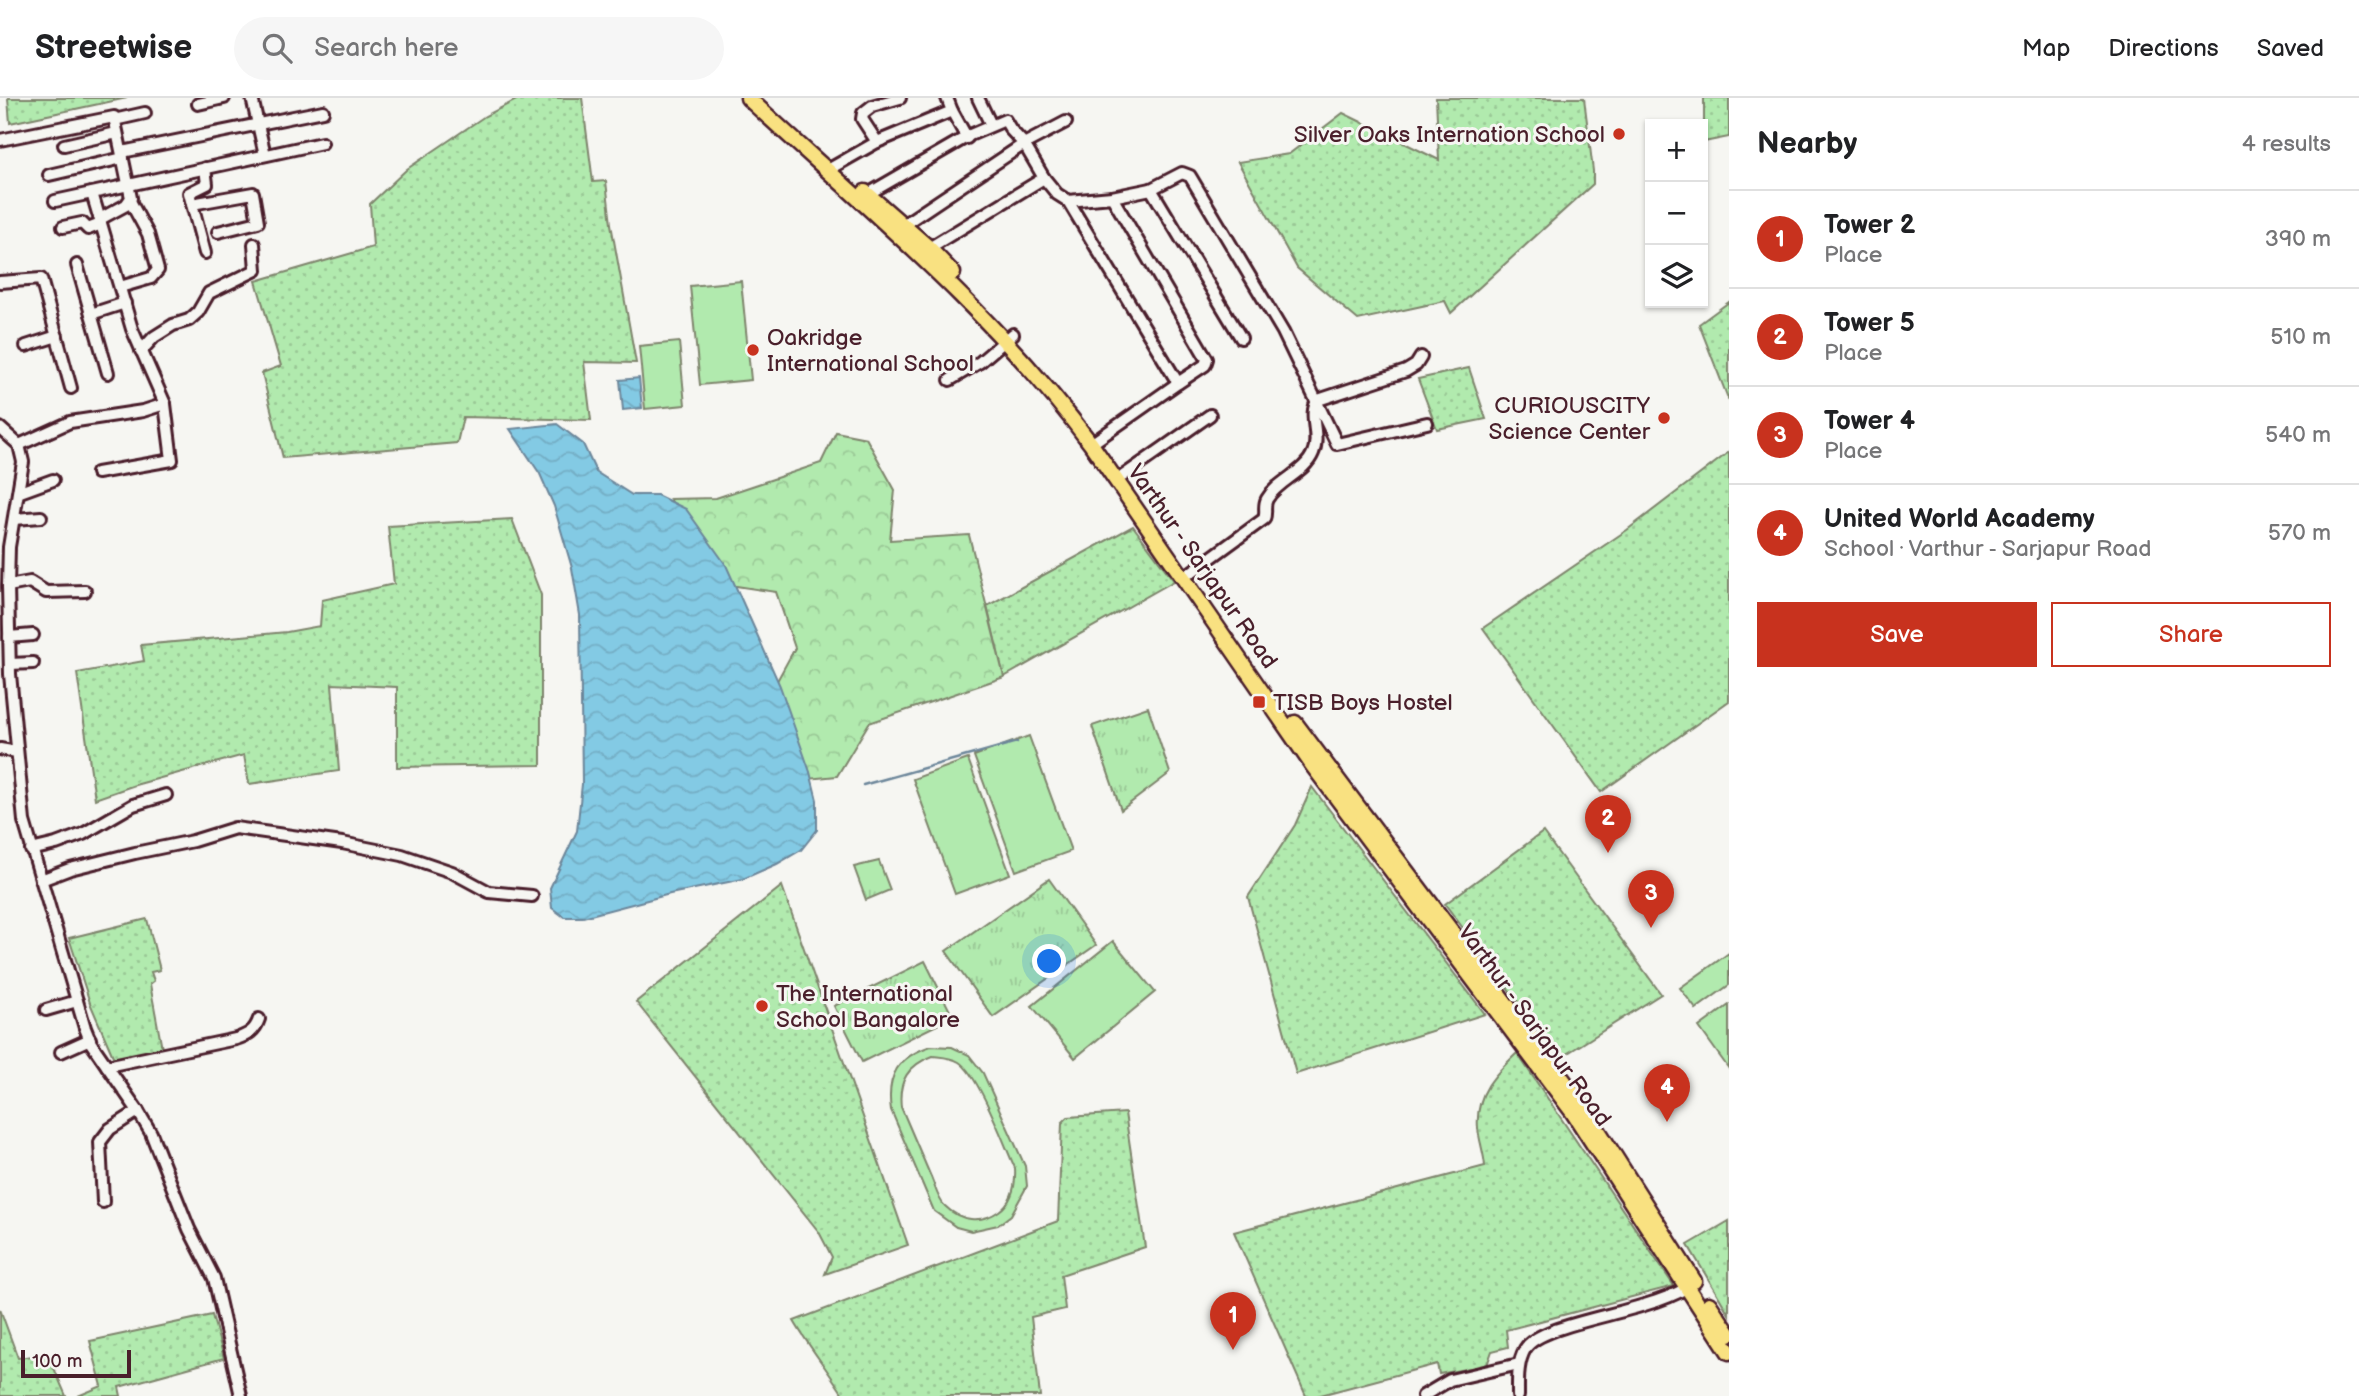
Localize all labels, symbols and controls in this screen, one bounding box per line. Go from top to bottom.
search box [234,17,724,80]
text: Streetwise [35,28,192,68]
icon: search [258,29,296,67]
text: Search here [314,33,458,64]
text: Map [2022,34,2070,63]
text: Directions [2108,34,2219,63]
text: Saved [2257,34,2324,63]
map controls [1645,119,1708,308]
button: + [1645,119,1708,182]
place label: Silver Oaks Internation School [1294,121,1605,149]
marker: Silver Oaks Internation School [1611,126,1627,142]
text: Nearby [1757,126,1857,162]
text: 4 results [2242,130,2331,158]
button: − [1645,182,1708,245]
text: Tower 2 [1824,210,1915,241]
text: 1 [1775,225,1785,253]
text: 390 m [2265,225,2331,253]
text: Place [1824,241,1882,269]
button: layers [1645,245,1708,308]
text: Tower 5 [1824,308,1915,339]
text: 2 [1773,323,1787,351]
text: 510 m [2270,323,2331,351]
place label: Oakridge International School [767,324,974,378]
text: Place [1824,339,1882,367]
marker: Oakridge International School [745,342,761,358]
place label: CURIOUSCITY Science Center [1488,392,1651,446]
text: Tower 4 [1824,406,1915,437]
marker: CURIOUSCITY Science Center [1656,410,1672,426]
text: 3 [1773,421,1787,449]
text: 540 m [2265,421,2331,449]
text: Place [1824,437,1882,465]
street label: Varthur - Sarjapur Road [1121,459,1283,674]
text: United World Academy [1824,504,2095,535]
text: 4 [1773,519,1787,547]
text: 570 m [2268,519,2331,547]
text: School · Varthur - Sarjapur Road [1824,535,2152,563]
button: Save [1757,602,2037,667]
button: Share [2051,602,2331,667]
place label: TISB Boys Hostel [1273,689,1453,717]
marker: TISB Boys Hostel [1251,694,1267,710]
pin: 2 [1585,795,1631,853]
pin: 3 [1628,870,1674,928]
street label: Varthur - Sarjapur Road [1451,919,1617,1132]
your location [1032,944,1066,978]
place label: The International School Bangalore [776,980,960,1034]
marker: The International School Bangalore [754,998,770,1014]
pin: 4 [1644,1064,1690,1122]
pin: 1 [1210,1292,1256,1350]
scale bar [21,1347,131,1379]
text: 100 m [32,1350,83,1373]

